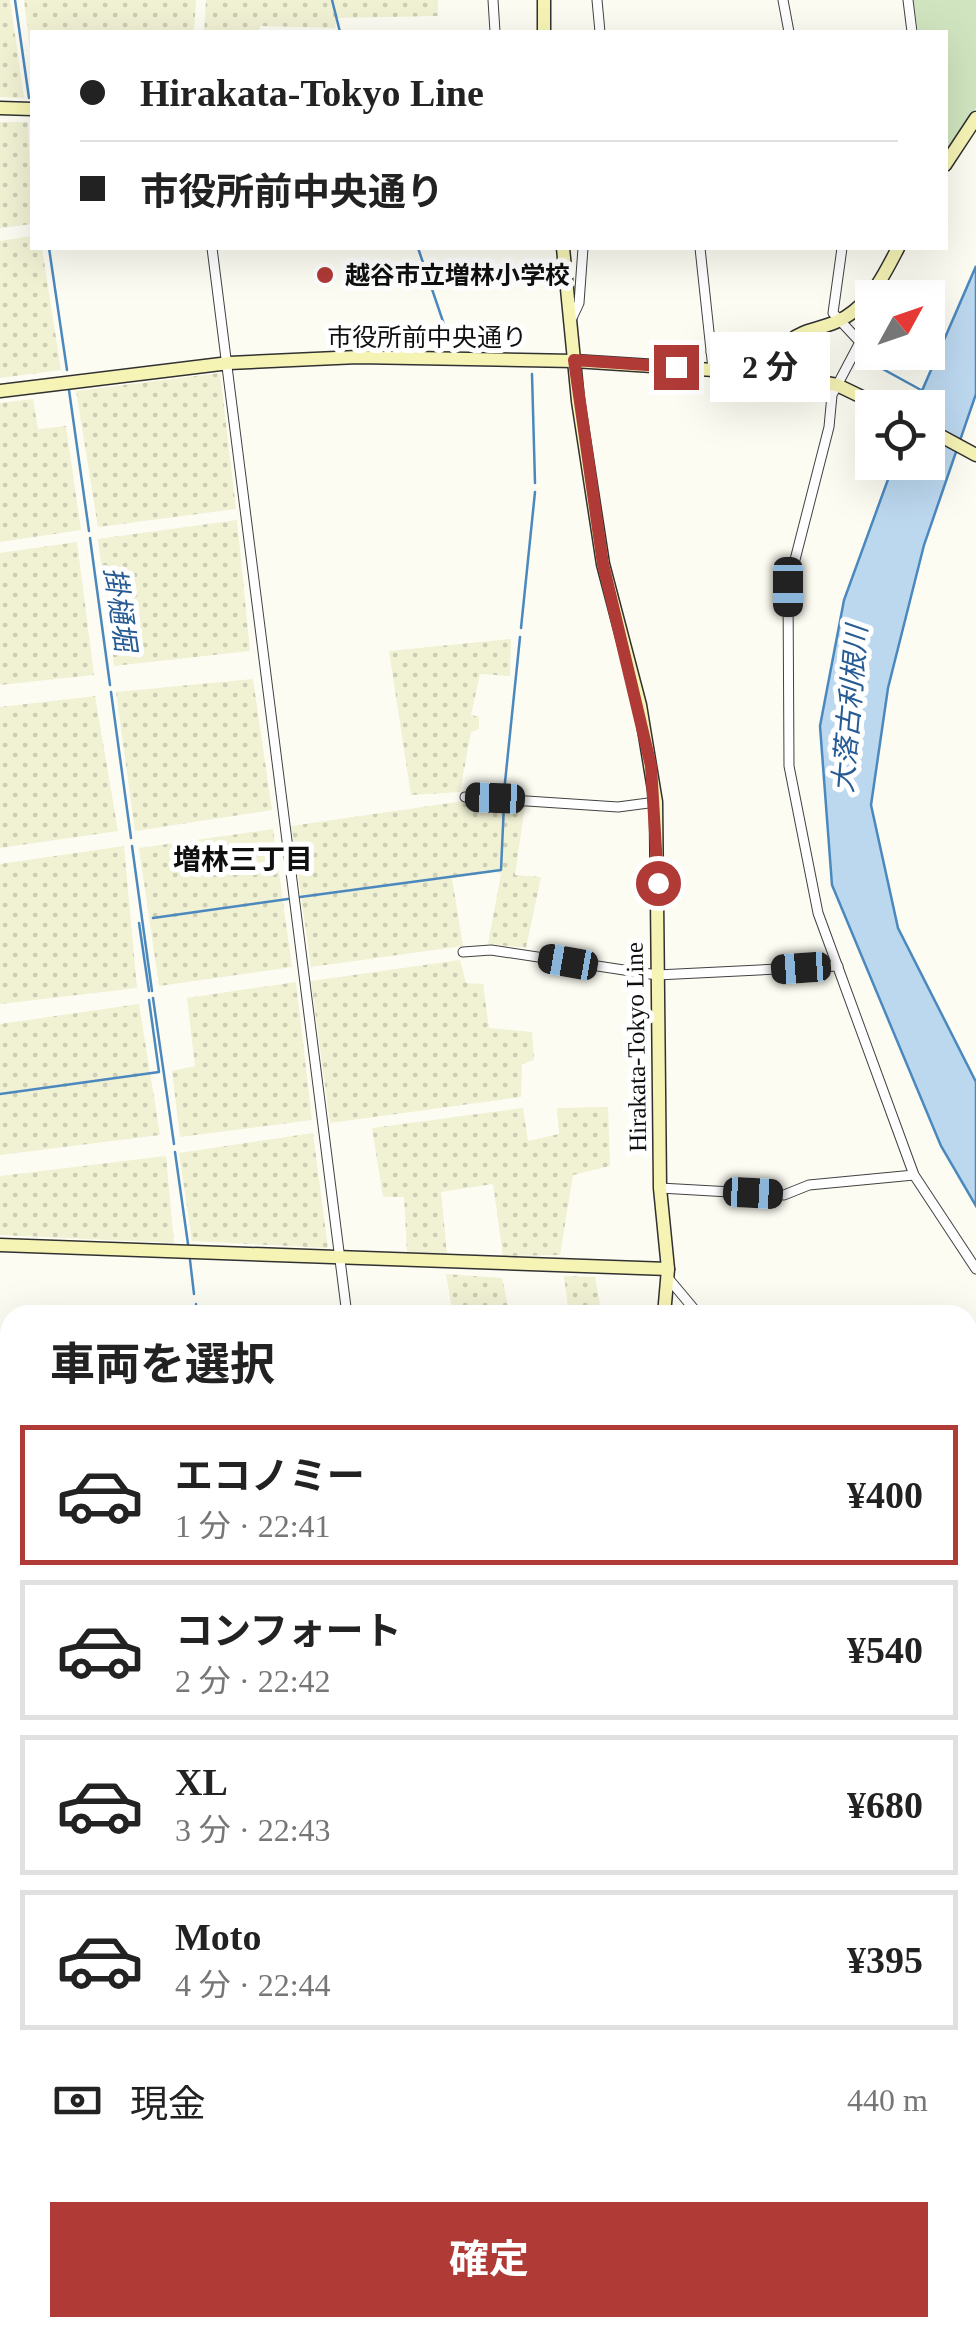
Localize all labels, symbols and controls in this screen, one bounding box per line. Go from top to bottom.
text: Hirakata-Tokyo Line [140,72,484,114]
text: 市役所前中央通り [140,171,444,213]
place label: 越谷市立増林小学校 [345,262,570,289]
marker: 越谷市立増林小学校 [314,264,336,286]
north arrow [855,280,945,370]
map controls [855,280,945,480]
street label: 市役所前中央通り [327,324,527,351]
callout: 2 分 [711,332,831,402]
route end [654,345,699,390]
text: 2 分 [742,349,798,385]
button: locate [855,390,945,480]
car [773,557,803,617]
water label: 掛樋堀 [99,565,142,657]
water label: 大落古利根川 [827,621,873,794]
car [464,782,526,814]
district label: 増林三丁目 [173,844,313,875]
route start [636,861,681,906]
car [536,942,600,982]
street label: Hirakata-Tokyo Line [621,942,651,1152]
car [770,951,832,985]
car [722,1176,784,1210]
text: 車両を選択 [50,1340,275,1390]
icon: car [55,1450,145,1540]
text: エコノミー [175,1455,365,1497]
text: ¥400 [847,1474,923,1516]
text: 1 分 · 22:41 [175,1508,331,1544]
icon: car [55,1605,145,1695]
text: コンフォート [175,1610,402,1652]
text: ¥540 [847,1629,923,1671]
text: 2 分 · 22:42 [175,1663,331,1699]
icon: car [55,1760,145,1850]
text: XL [175,1761,228,1803]
text: ¥680 [847,1784,923,1826]
text: 3 分 · 22:43 [175,1812,331,1848]
icon: car [55,1915,145,2005]
text: Moto [175,1916,262,1958]
text: ¥395 [847,1939,923,1981]
text: 4 分 · 22:44 [175,1967,331,2003]
icon: cash [50,2073,105,2128]
text: 440 m [847,2082,928,2118]
text: 現金 [130,2083,206,2125]
button: 確定 [50,2202,928,2317]

